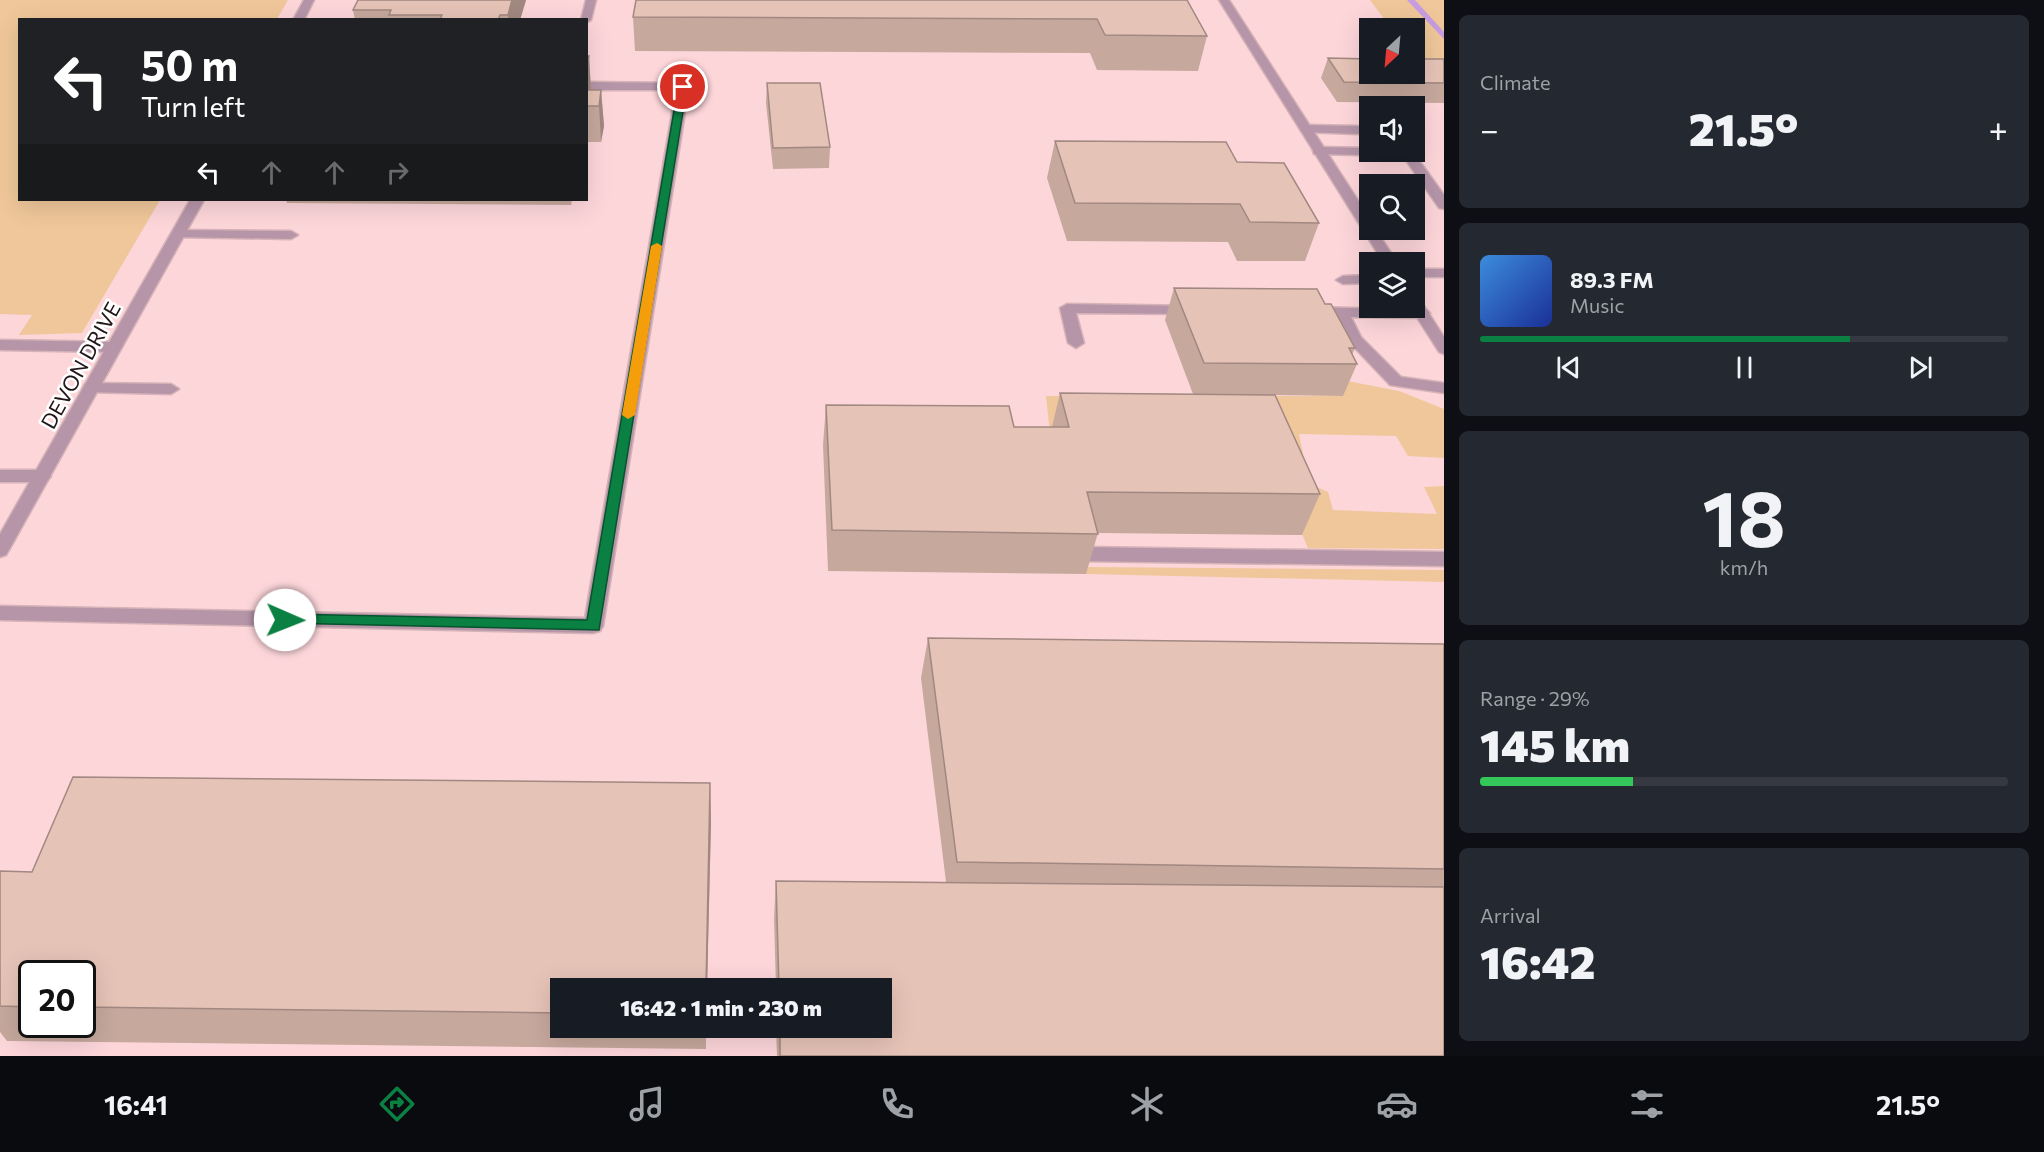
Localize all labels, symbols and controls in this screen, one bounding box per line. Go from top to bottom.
north arrow [1359,18,1425,84]
map controls [1359,18,1425,318]
text: 50 m [141,38,238,90]
icon: left [42,42,120,120]
pin [657,61,708,112]
icon: arrive [666,70,699,103]
text: Climate [1480,70,1550,94]
text: Turn left [141,90,245,123]
button: sound [1359,96,1425,162]
text: 21.5° [1689,100,1799,155]
text: − [1480,108,1499,149]
text: + [1989,108,2008,149]
icon: left [192,156,225,189]
icon: ahead [255,156,288,189]
icon: ahead [318,156,351,189]
icon: right [381,156,414,189]
button: search [1359,174,1425,240]
button: layers [1359,252,1425,318]
text: 89.3 FM [1570,266,1654,293]
text: Music [1570,293,1624,317]
street label: DEVON DRIVE [35,297,125,433]
icon: previous [1552,351,1585,384]
icon: pause [1728,351,1761,384]
icon: next [1904,351,1937,384]
text: 18 [1702,468,1786,563]
text: km/h [1720,555,1768,579]
position arrow [253,588,317,652]
text: Range · 29% [1480,686,1590,710]
text: 145 km [1480,716,1630,771]
text: Arrival [1480,903,1541,927]
text: 16:42 [1480,933,1595,988]
speed limit sign: 20 [18,960,96,1038]
text: 16:42 · 1 min · 230 m [620,994,822,1021]
icon: directions [376,1083,418,1125]
icon: music [626,1083,668,1125]
icon: phone [876,1083,918,1125]
icon: climate [1126,1083,1168,1125]
icon: car [1376,1083,1418,1125]
icon: filters [1626,1083,1668,1125]
text: 16:41 [104,1088,168,1121]
text: 21.5° [1876,1088,1940,1121]

